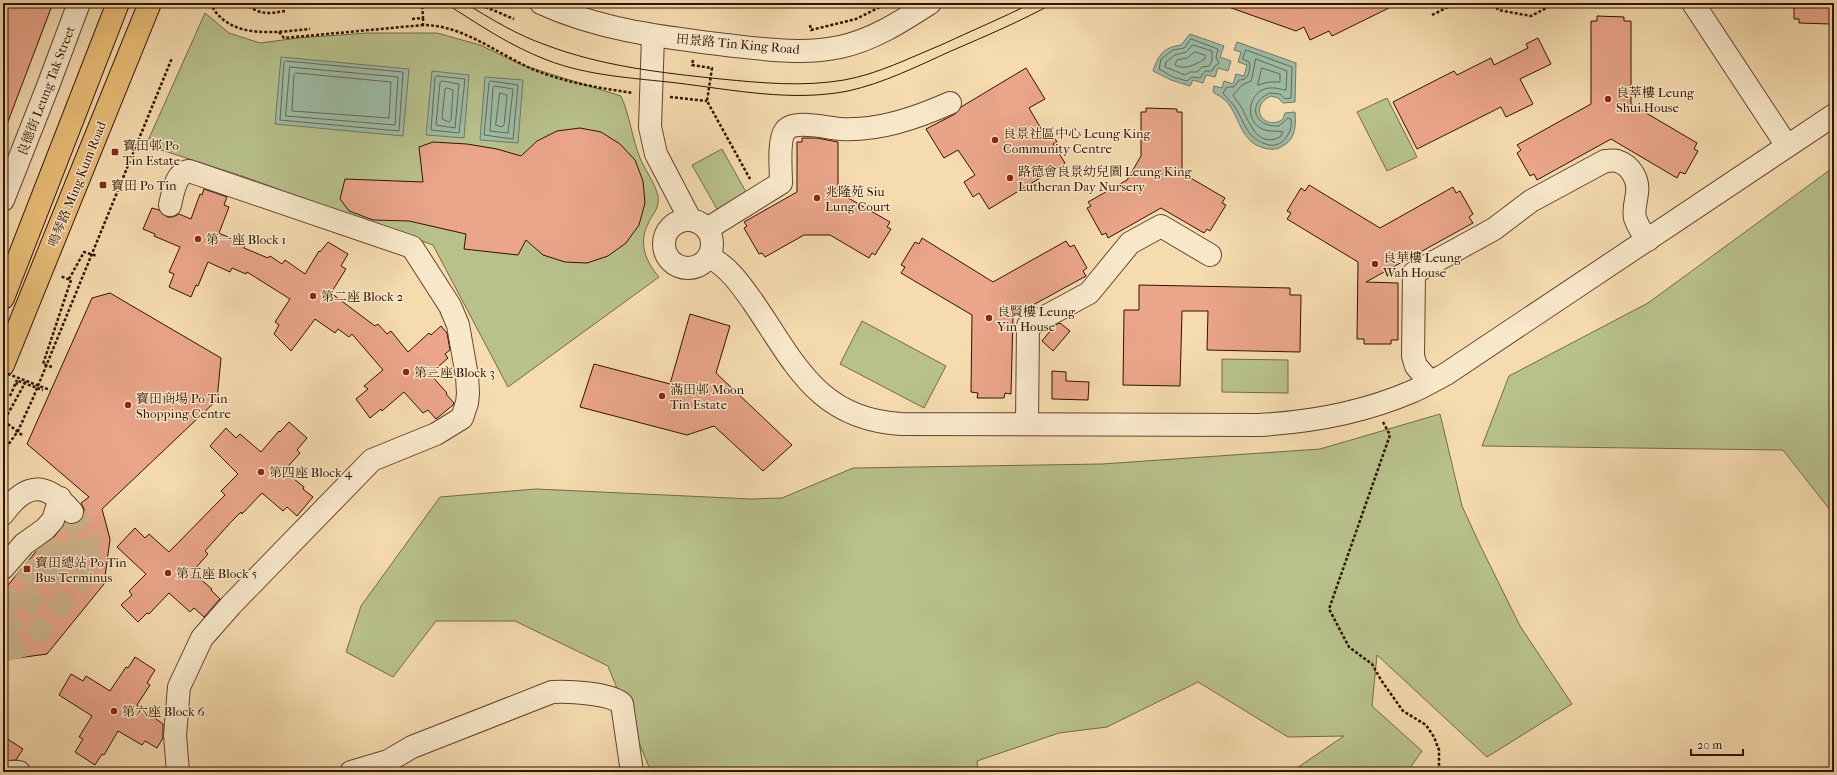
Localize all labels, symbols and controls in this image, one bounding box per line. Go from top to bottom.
street label: 良德街 Leung Tak Street [14,23,78,158]
street label: 田景路 Tin King Road [676,31,801,57]
place label: 良萃樓 Leung Shui House [1616,85,1695,115]
marker: 良萃樓 Leung Shui House [1603,94,1613,104]
street label: 鳴琴路 Ming Kum Road [45,118,109,249]
place label: 良景社區中心 Leung King Community Centre [1003,126,1152,156]
marker: 良景社區中心 Leung King Community Centre [990,135,1000,145]
place label: 寶田邨 Po Tin Estate [123,138,181,168]
marker: 寶田邨 Po Tin Estate [110,147,120,157]
place label: 路德會良景幼兒園 Leung King Lutheran Day Nursery [1018,164,1193,194]
marker: 路德會良景幼兒園 Leung King Lutheran Day Nursery [1005,173,1015,183]
place label: 寶田 Po Tin [111,178,177,193]
marker: 寶田 Po Tin [98,180,108,190]
place label: 兆隆苑 Siu Lung Court [825,184,891,214]
marker: 兆隆苑 Siu Lung Court [812,193,822,203]
place label: 第一座 Block 1 [206,232,286,247]
marker: 第一座 Block 1 [193,234,203,244]
place label: 良華樓 Leung Wah House [1382,250,1462,280]
marker: 良華樓 Leung Wah House [1370,259,1380,269]
place label: 第二座 Block 2 [321,289,404,304]
marker: 第二座 Block 2 [308,291,318,301]
place label: 良賢樓 Leung Yin House [996,304,1076,334]
marker: 良賢樓 Leung Yin House [984,313,994,323]
place label: 第三座 Block 3 [414,365,495,380]
marker: 第三座 Block 3 [401,367,411,377]
place label: 滿田邨 Moon Tin Estate [670,382,745,412]
place label: 寶田商場 Po Tin Shopping Centre [136,391,231,421]
marker: 滿田邨 Moon Tin Estate [657,391,667,401]
marker: 寶田商場 Po Tin Shopping Centre [123,400,133,410]
place label: 第四座 Block 4 [269,465,353,480]
marker: 第四座 Block 4 [256,467,266,477]
place label: 寶田總站 Po Tin Bus Terminus [35,555,127,585]
marker: 寶田總站 Po Tin Bus Terminus [22,564,32,574]
place label: 第五座 Block 5 [176,566,258,581]
marker: 第五座 Block 5 [163,568,173,578]
place label: 第六座 Block 6 [122,704,206,719]
marker: 第六座 Block 6 [109,706,119,716]
scale bar [1691,731,1743,757]
text: 20 m [1697,738,1722,752]

